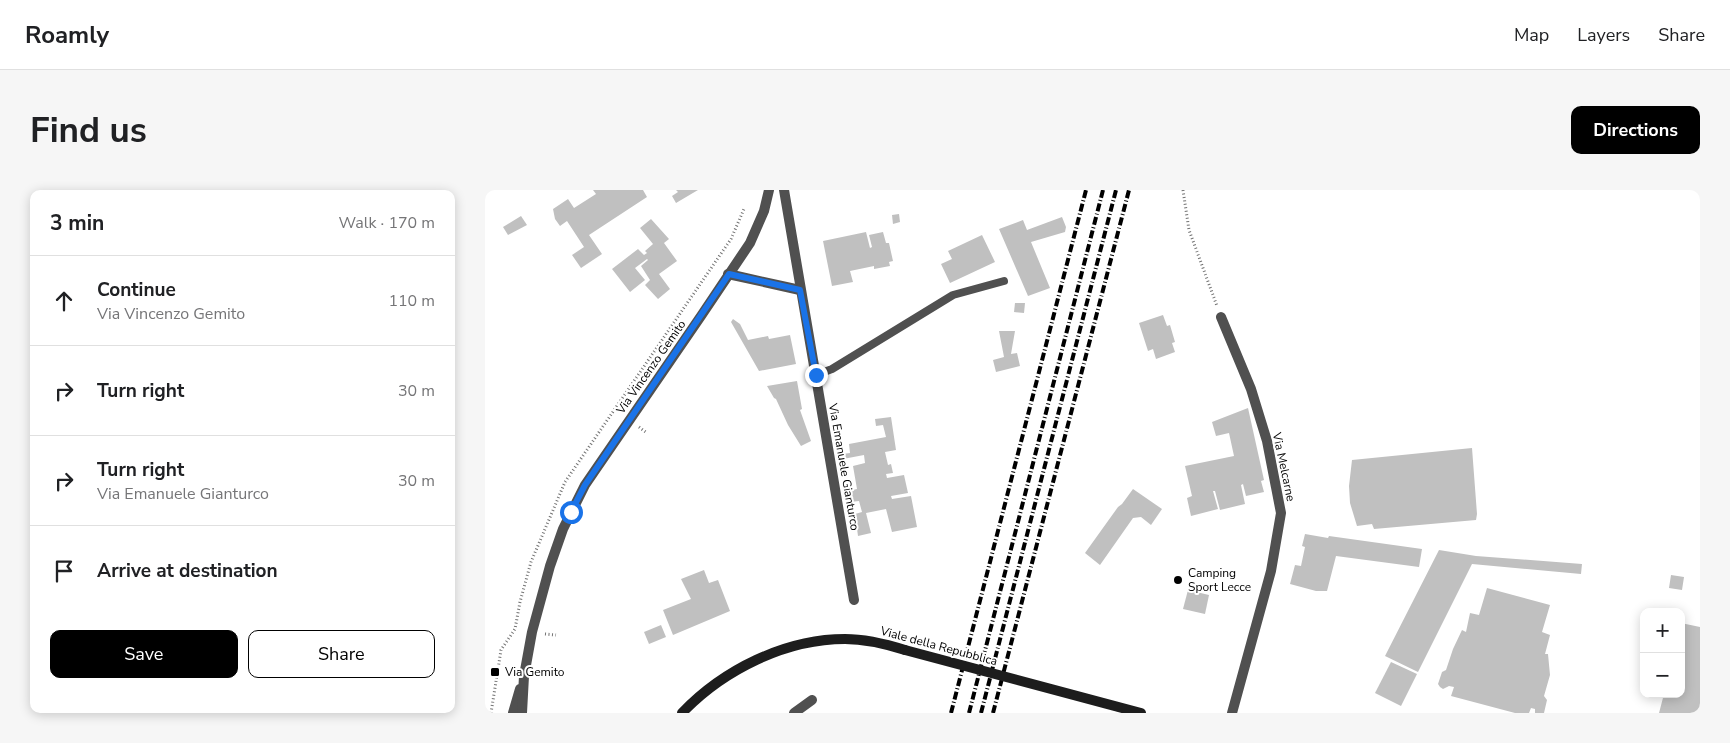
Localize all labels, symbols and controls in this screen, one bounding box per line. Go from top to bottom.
text: Roamly [25,19,109,51]
text: Map [1514,23,1549,47]
text: Layers [1577,23,1630,47]
text: Share [1658,23,1705,47]
button: Directions [1571,106,1700,154]
text: Find us [30,107,147,154]
text: 3 min [50,209,104,237]
text: Walk · 170 m [339,212,435,234]
text: Continue [97,277,176,303]
icon: ahead [50,287,78,315]
text: 110 m [388,290,435,312]
text: Via Vincenzo Gemito [97,303,245,325]
street label: Via Vincenzo Gemito [612,317,690,418]
route end [805,364,828,387]
icon: right [50,377,78,405]
text: Turn right [97,378,184,404]
text: 30 m [398,380,435,402]
street label: Via Emanuele Gianturco [825,401,863,532]
street label: Via Melcarne [1269,430,1299,503]
text: Turn right [97,457,184,483]
icon: right [50,467,78,495]
text: 30 m [398,470,435,492]
text: Via Emanuele Gianturco [97,483,269,505]
route start [560,501,583,524]
icon: arrive [50,557,78,585]
text: Arrive at destination [97,558,278,584]
place label: Camping Sport Lecce [1188,565,1251,595]
marker: Camping Sport Lecce [1172,574,1184,586]
map controls [1640,608,1685,698]
button: + [1640,608,1685,653]
street label: Viale della Repubblica [878,622,999,669]
button: Save [50,630,238,678]
button: Share [248,630,435,678]
button: − [1640,653,1685,698]
place label: Via Gemito [504,664,565,680]
marker: Via Gemito [489,666,501,678]

